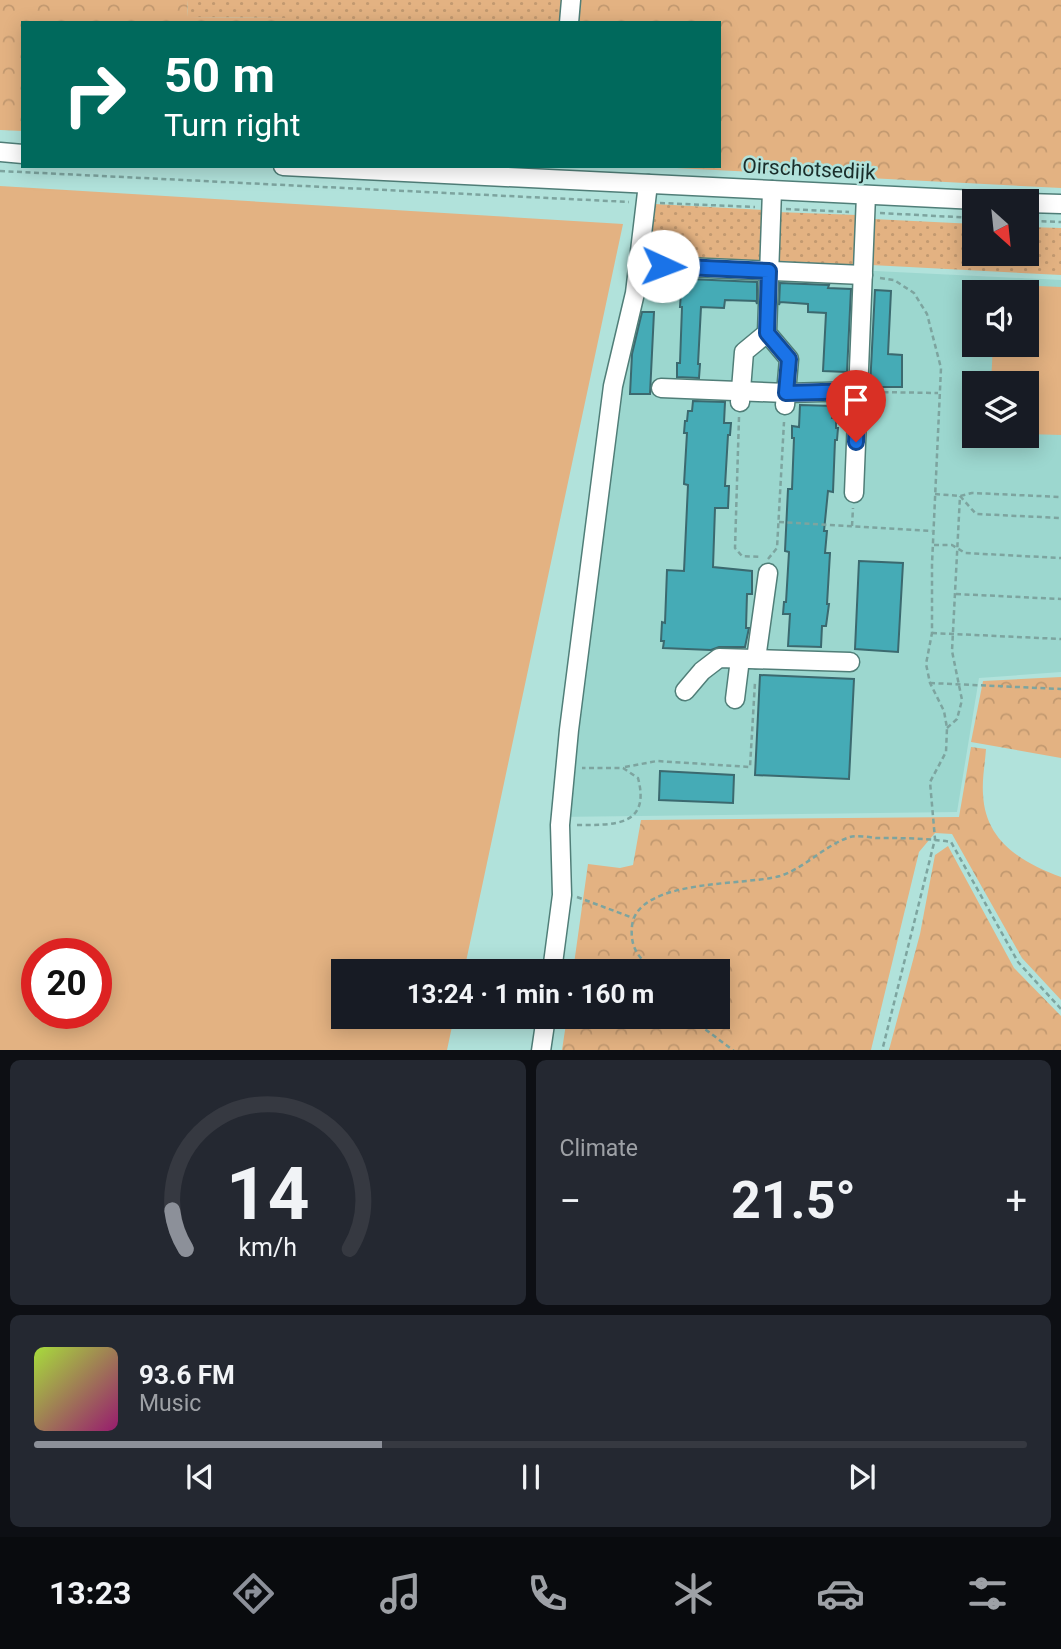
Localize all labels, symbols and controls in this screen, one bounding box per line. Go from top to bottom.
text: 50 m [164,47,275,104]
icon: right [49,49,140,140]
text: Turn right [164,106,300,144]
street label: Oirschotsedijk [742,154,877,184]
north arrow [962,189,1040,266]
map controls [962,189,1039,448]
position arrow [626,229,700,303]
button: sound [962,280,1039,357]
pin [826,370,886,442]
button: layers [962,371,1039,448]
icon: arrive [837,381,875,419]
speed limit sign: 20 [21,938,112,1029]
text: 13:24 · 1 min · 160 m [407,979,654,1009]
text: Climate [560,1135,638,1162]
text: 14 [226,1151,310,1237]
text: 21.5° [731,1170,856,1231]
text: − [560,1179,581,1223]
text: + [1005,1179,1027,1223]
text: km/h [238,1232,297,1261]
text: 93.6 FM [139,1360,235,1390]
text: Music [139,1390,201,1417]
icon: previous [181,1458,219,1496]
icon: pause [512,1458,550,1496]
icon: next [843,1458,881,1496]
icon: directions [229,1569,278,1618]
icon: music [376,1569,425,1618]
icon: phone [523,1569,572,1618]
icon: climate [669,1569,718,1618]
icon: car [816,1569,865,1618]
icon: filters [963,1569,1012,1618]
text: 13:23 [49,1574,131,1612]

